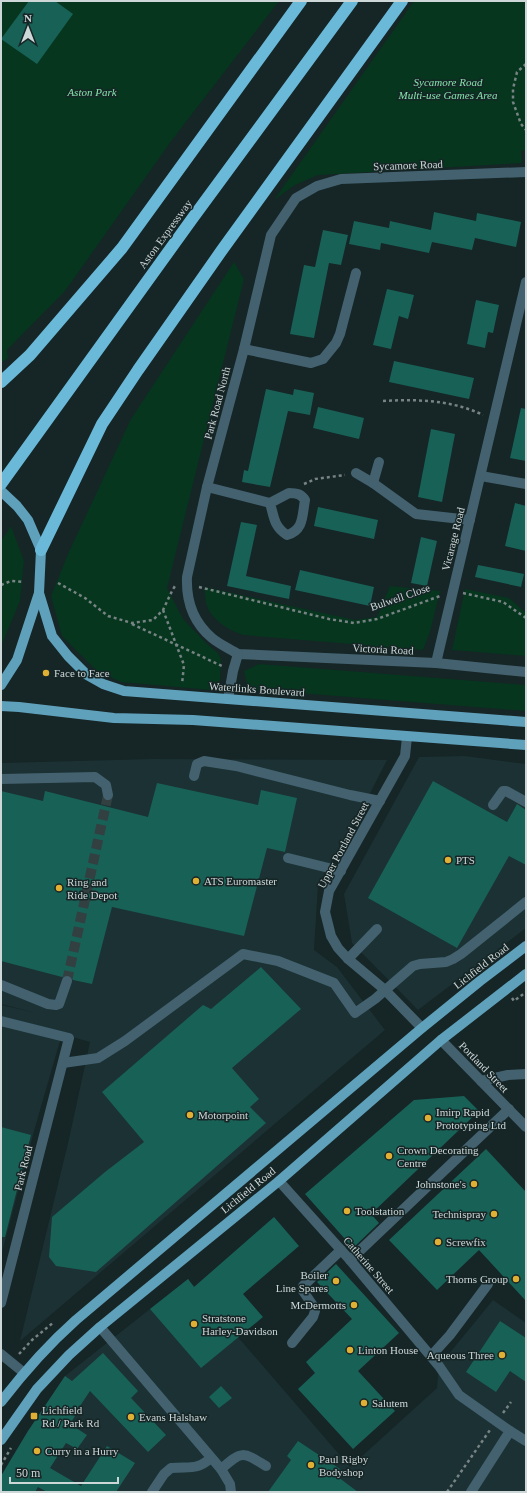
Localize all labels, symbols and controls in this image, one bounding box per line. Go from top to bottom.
north arrow [8,8,48,48]
text: N [24,12,32,24]
park label: Sycamore Road Multi-use Games Area [398,76,498,101]
park label: Aston Park [66,86,118,98]
street label: Sycamore Road [373,158,444,172]
street label: Aston Expressway [136,197,194,271]
street label: Park Road North [202,365,233,441]
street label: Vicarage Road [439,506,467,572]
street label: Bulwell Close [368,581,432,613]
street label: Victoria Road [352,641,414,657]
place label: Face to Face [54,667,110,679]
marker: Face to Face [41,668,51,678]
street label: Waterlinks Boulevard [209,680,306,698]
street label: Upper Portland Street [315,800,371,890]
place label: PTS [456,854,475,866]
marker: PTS [443,855,453,865]
place label: ATS Euromaster [204,875,277,887]
place label: Ring and Ride Depot [67,876,117,901]
marker: ATS Euromaster [191,876,201,886]
marker: Ring and Ride Depot [54,883,64,893]
street label: Lichfield Road [451,941,511,991]
street label: Portland Street [457,1039,511,1095]
place label: Imirp Rapid Prototyping Ltd [436,1106,506,1131]
place label: Motorpoint [198,1109,248,1121]
marker: Motorpoint [185,1110,195,1120]
marker: Imirp Rapid Prototyping Ltd [423,1113,433,1123]
street label: Park Road [12,1144,35,1192]
place label: Crown Decorating Centre [397,1144,479,1169]
marker: Crown Decorating Centre [384,1151,394,1161]
street label: Lichfield Road [218,1164,278,1216]
place label: Johnstone's [416,1178,466,1190]
marker: Johnstone's [469,1179,479,1189]
place label: Toolstation [355,1205,405,1217]
marker: Toolstation [342,1206,352,1216]
place label: Technispray [432,1208,486,1220]
marker: Technispray [489,1209,499,1219]
street label: Catherine Street [341,1234,397,1296]
place label: Screwfix [446,1236,486,1248]
marker: Screwfix [433,1237,443,1247]
place label: Boiler Line Spares [276,1269,328,1294]
place label: Thorns Group [446,1273,508,1285]
marker: Thorns Group [511,1274,521,1284]
marker: Boiler Line Spares [331,1276,341,1286]
place label: McDermotts [290,1299,346,1311]
marker: McDermotts [349,1300,359,1310]
place label: Stratstone Harley-Davidson [202,1312,278,1337]
marker: Stratstone Harley-Davidson [189,1319,199,1329]
place label: Linton House [358,1344,418,1356]
marker: Linton House [345,1345,355,1355]
place label: Aqueous Three [427,1349,494,1361]
marker: Aqueous Three [497,1350,507,1360]
place label: Salutem [372,1397,408,1409]
marker: Salutem [359,1398,369,1408]
place label: Lichfield Rd / Park Rd [42,1404,100,1429]
marker: Lichfield Rd / Park Rd [29,1411,39,1421]
place label: Evans Halshaw [139,1411,207,1423]
marker: Evans Halshaw [126,1412,136,1422]
place label: Curry in a Hurry [45,1445,119,1457]
marker: Curry in a Hurry [32,1446,42,1456]
place label: Paul Rigby Bodyshop [319,1453,369,1478]
scale bar [10,1459,118,1485]
marker: Paul Rigby Bodyshop [306,1460,316,1470]
text: 50 m [16,1466,41,1480]

